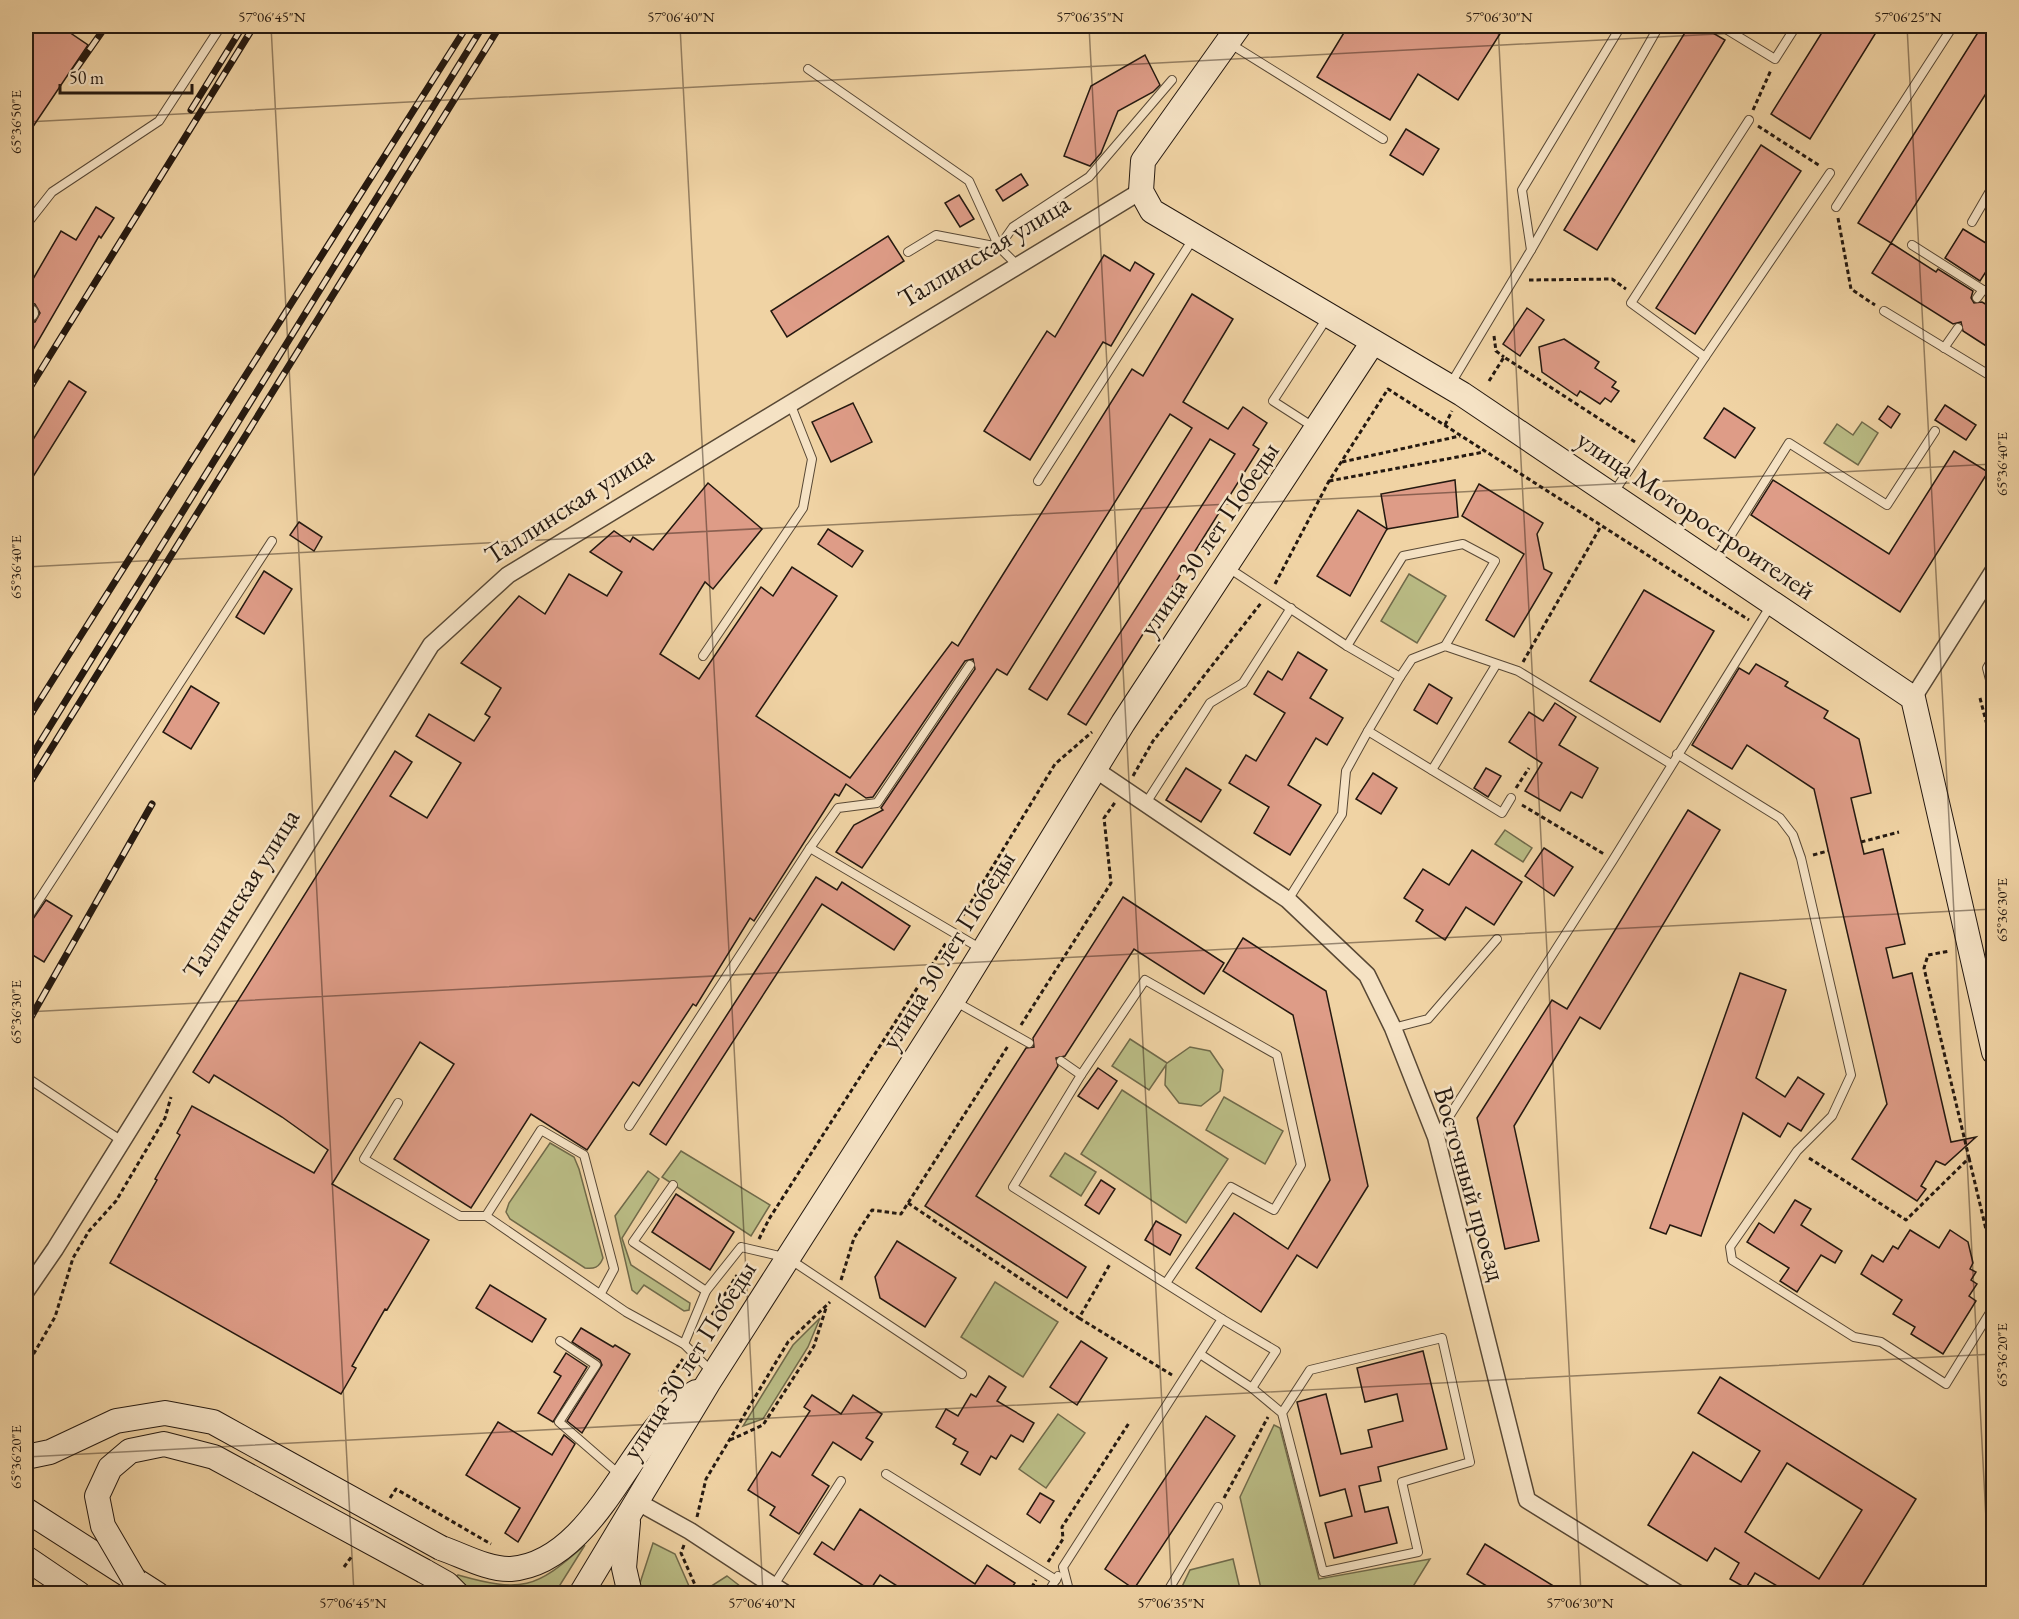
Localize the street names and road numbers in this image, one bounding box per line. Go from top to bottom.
street label: Таллинская улица [891,185,1076,316]
street label: улица Моторостроителей [1570,422,1822,608]
street label: улица 30 лет Победы [1130,435,1287,643]
street label: Таллинская улица [478,437,660,572]
street label: Таллинская улица [174,802,307,986]
street label: улица 30 лет Победы [872,844,1023,1056]
street label: Восточный проезд [1426,1083,1515,1285]
street label: улица 30 лет Победы [613,1254,764,1466]

